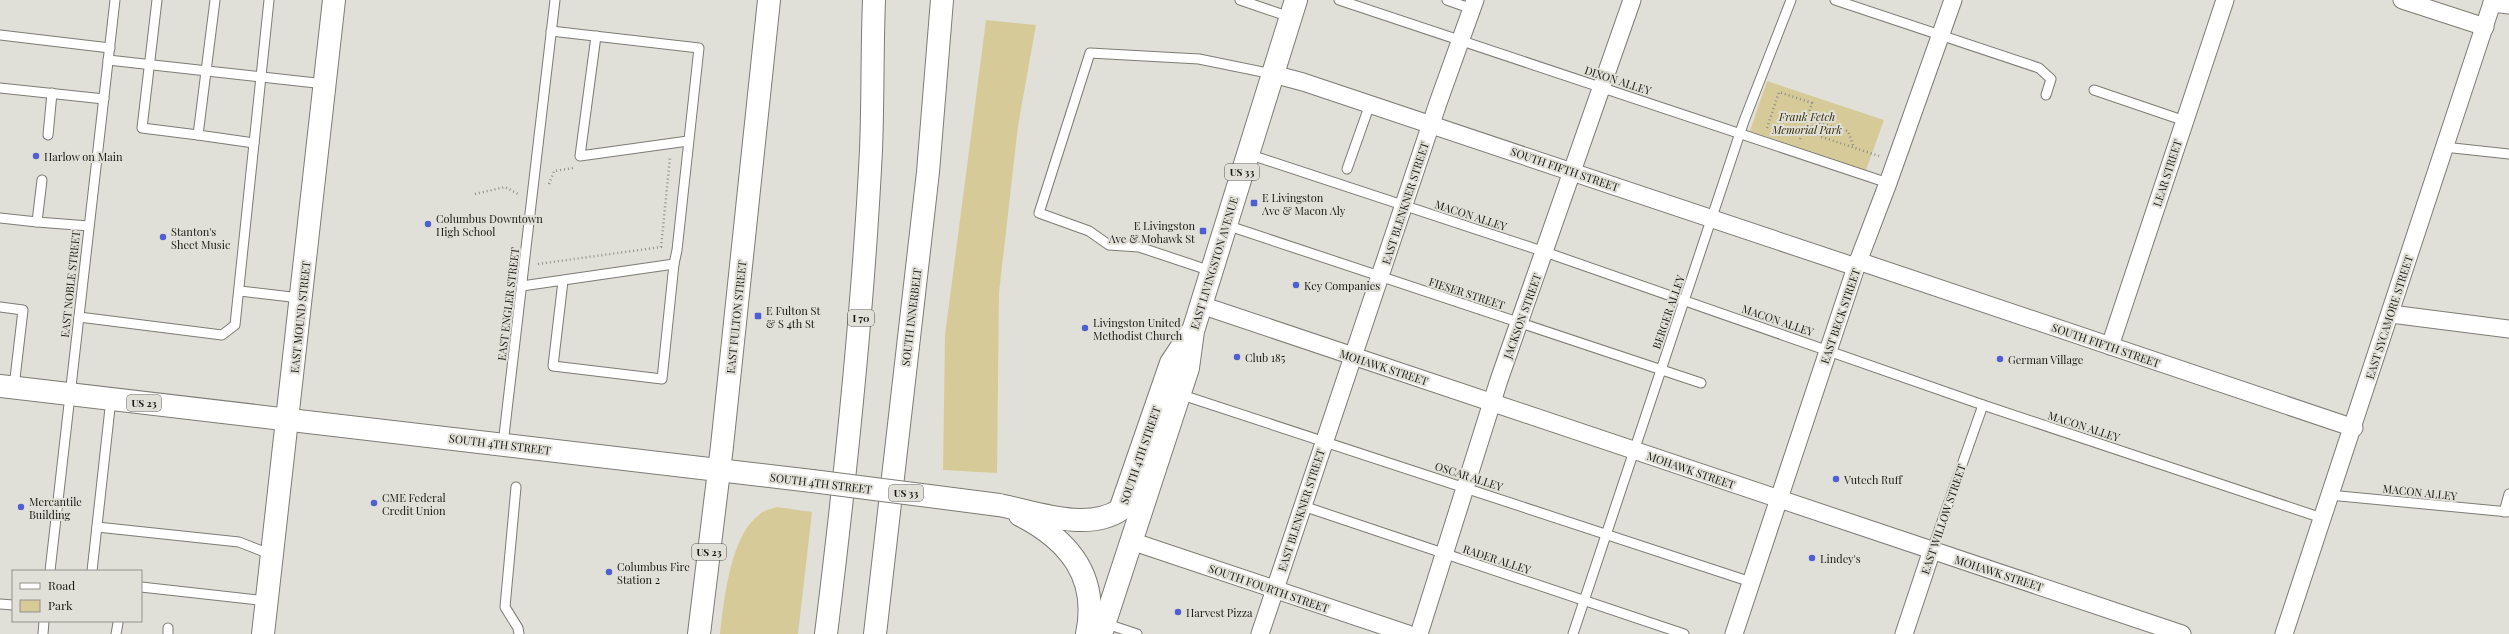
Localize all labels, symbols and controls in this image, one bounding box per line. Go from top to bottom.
street label: DIXON ALLEY [1583,62,1654,98]
park label: Frank Fetch Memorial Park [1771,109,1842,137]
street label: LEAR STREET [2149,137,2185,208]
street label: EAST BLENKNER STREET [1378,140,1432,266]
street label: SOUTH FIFTH STREET [1509,143,1621,195]
place label: Harlow on Main [44,149,123,164]
marker: Harlow on Main [31,151,41,161]
road number: US 33 [1225,164,1259,180]
place label: E Livingston Ave & Macon Aly [1261,190,1346,218]
street label: EAST LIVINGSTON AVENUE [1187,194,1241,331]
street label: MACON ALLEY [1433,196,1509,234]
marker: E Livingston Ave & Macon Aly [1249,198,1259,208]
place label: Columbus Downtown High School [436,211,543,239]
place label: E Livingston Ave & Mohawk St [1108,218,1195,246]
marker: Columbus Downtown High School [423,219,433,229]
place label: Stanton's Sheet Music [171,224,230,252]
marker: E Livingston Ave & Mohawk St [1198,226,1208,236]
street label: EAST NOBLE STREET [57,230,83,338]
marker: Stanton's Sheet Music [158,232,168,242]
street label: EAST ENGLER STREET [494,246,522,362]
street label: EAST SYCAMORE STREET [2362,253,2416,381]
street label: EAST FULTON STREET [723,259,749,374]
street label: EAST MOUND STREET [287,260,313,374]
street label: EAST BECK STREET [1817,266,1863,366]
street label: SOUTH INNERBELT [898,267,924,367]
street label: JACKSON STREET [1499,271,1544,362]
street label: BERGER ALLEY [1648,273,1688,351]
street label: FIESER STREET [1427,274,1507,312]
place label: Key Companies [1304,278,1380,293]
marker: Key Companies [1291,280,1301,290]
street label: MACON ALLEY [1740,301,1816,339]
place label: E Fulton St & S 4th St [766,303,820,331]
road number: I 70 [848,310,874,326]
marker: E Fulton St & S 4th St [753,311,763,321]
place label: Livingston United Methodist Church [1093,315,1183,343]
street label: SOUTH FIFTH STREET [2050,319,2162,371]
marker: Livingston United Methodist Church [1080,323,1090,333]
street label: MOHAWK STREET [1338,346,1430,388]
place label: Club 185 [1245,350,1286,365]
marker: Club 185 [1232,352,1242,362]
place label: German Village [2008,352,2084,367]
marker: German Village [1995,354,2005,364]
road number: US 23 [127,395,161,411]
street label: SOUTH 4TH STREET [1116,404,1164,506]
street label: MACON ALLEY [2046,407,2122,445]
street label: SOUTH 4TH STREET [448,430,552,458]
street label: EAST BLENKNER STREET [1274,447,1328,573]
street label: MOHAWK STREET [1645,448,1737,492]
street label: OSCAR ALLEY [1433,458,1505,494]
street label: EAST WILLOW STREET [1917,462,1969,576]
street label: SOUTH 4TH STREET [769,469,873,497]
place label: Vutech Ruff [1843,472,1903,487]
marker: Vutech Ruff [1831,474,1841,484]
street label: MACON ALLEY [2382,481,2459,503]
road number: US 33 [889,485,923,501]
place label: CME Federal Credit Union [382,490,446,518]
place label: Mercantile Building [29,494,82,522]
marker: CME Federal Credit Union [369,498,379,508]
marker: Mercantile Building [16,502,26,512]
street label: RADER ALLEY [1461,541,1533,577]
road number: US 23 [692,544,726,560]
place label: Lindey's [1820,551,1861,566]
street label: MOHAWK STREET [1953,552,2045,594]
marker: Lindey's [1807,553,1817,563]
place label: Columbus Fire Station 2 [617,559,690,587]
street label: SOUTH FOURTH STREET [1207,560,1331,616]
marker: Columbus Fire Station 2 [604,567,614,577]
legend [12,570,142,622]
text: Road [48,577,75,593]
text: Park [48,597,73,613]
place label: Harvest Pizza [1186,605,1253,620]
marker: Harvest Pizza [1173,607,1183,617]

